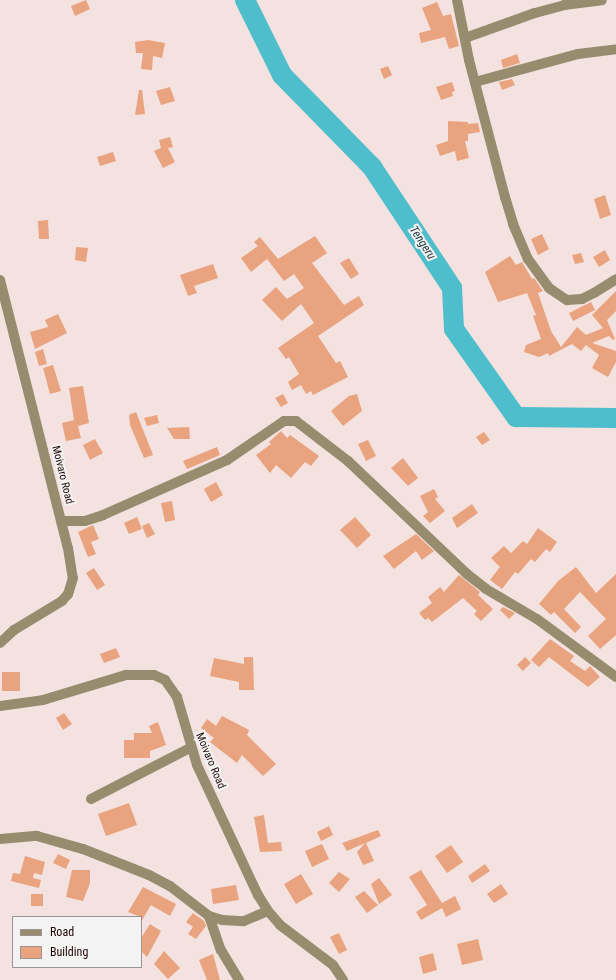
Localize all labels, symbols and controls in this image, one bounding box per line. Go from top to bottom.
water label: Tengeru [406,224,438,262]
street label: Moivaro Road [48,444,76,506]
street label: Moivaro Road [192,731,228,791]
legend [12,916,142,968]
text: Road [50,925,74,939]
text: Building [50,945,88,959]

